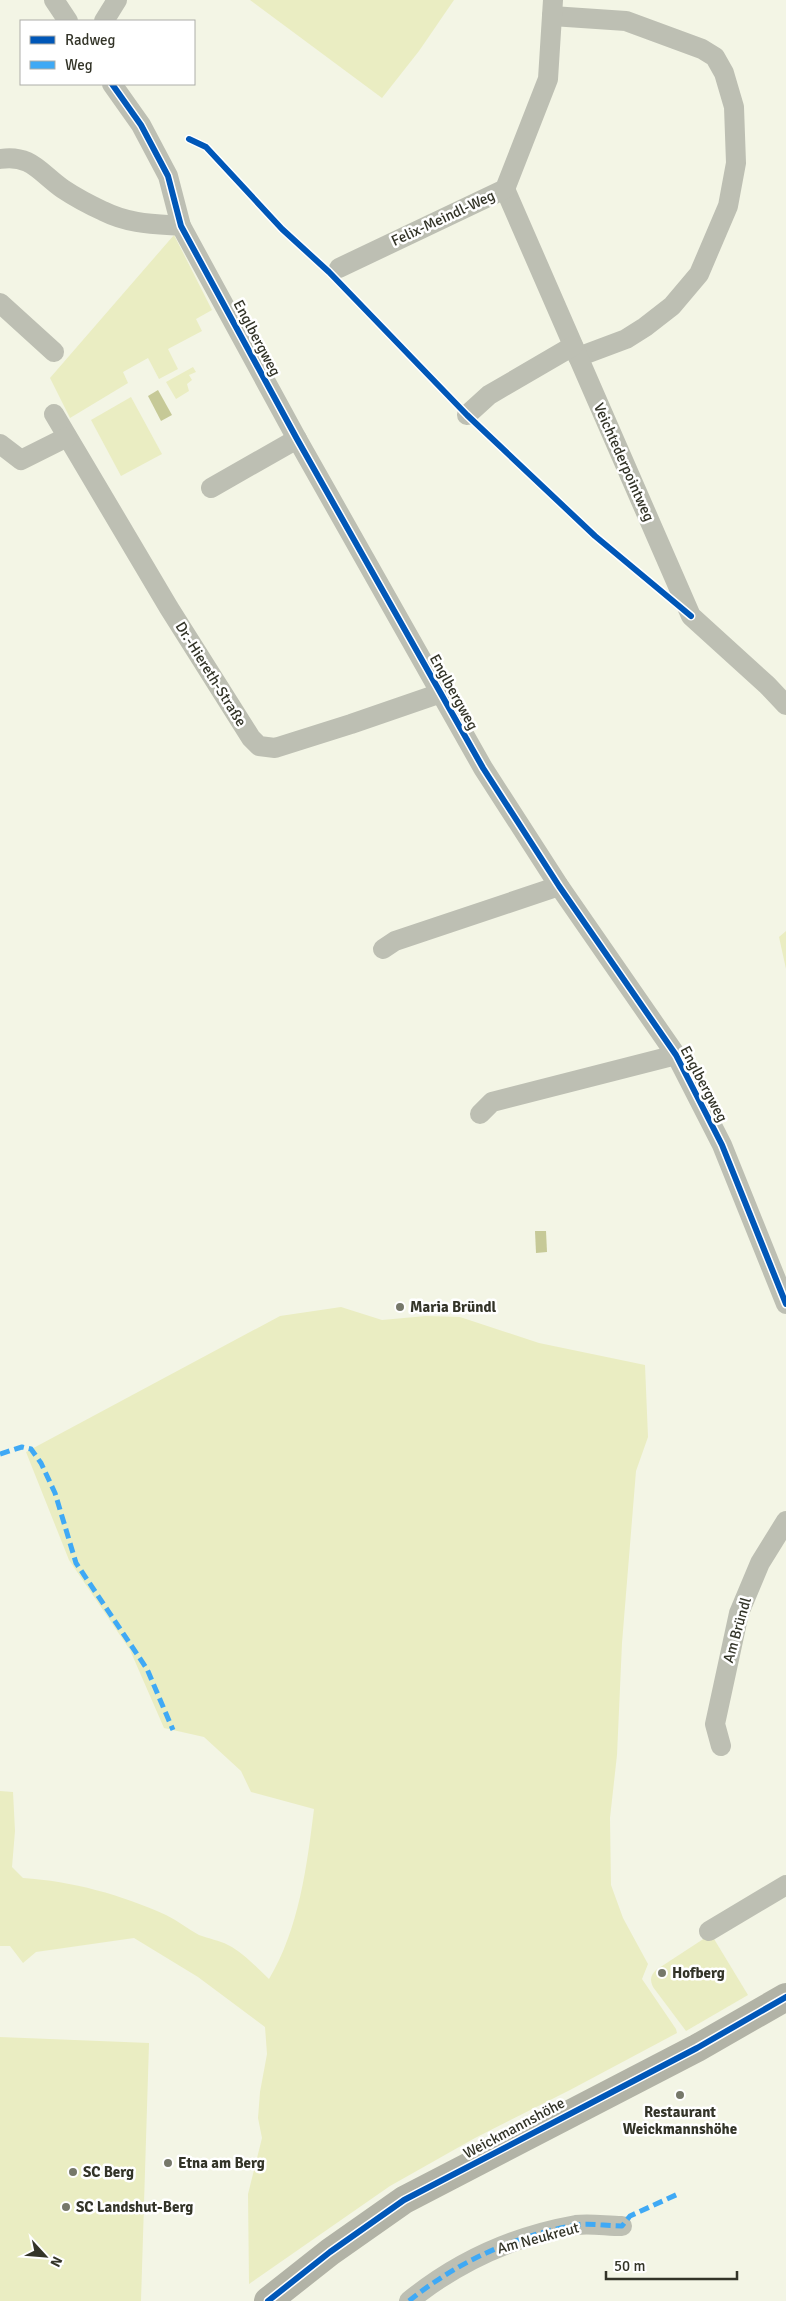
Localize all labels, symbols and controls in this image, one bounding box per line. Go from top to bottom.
legend [20,20,195,85]
text: Radweg [65,31,116,49]
text: Weg [65,56,93,74]
street label: Felix-Meindl-Weg [388,186,498,250]
street label: Englbergweg [229,297,285,379]
street label: Veichtederpointweg [590,400,658,524]
street label: Dr.-Hiereth-Straße [172,618,250,730]
street label: Englbergweg [426,651,482,733]
street label: Englbergweg [676,1043,732,1125]
place label: Maria Bründl [410,1298,497,1316]
marker: Maria Bründl [394,1301,406,1313]
street label: Am Bründl [719,1595,755,1665]
place label: Hofberg [672,1964,725,1982]
marker: Hofberg [656,1967,668,1979]
marker: Restaurant Weickmannshöhe [674,2089,686,2101]
street label: Weickmannshöhe [460,2094,568,2162]
place label: Restaurant Weickmannshöhe [623,2103,737,2138]
place label: Etna am Berg [178,2154,265,2172]
marker: Etna am Berg [162,2157,174,2169]
place label: SC Berg [83,2163,134,2181]
marker: SC Berg [67,2166,79,2178]
place label: SC Landshut-Berg [76,2198,193,2216]
marker: SC Landshut-Berg [60,2201,72,2213]
street label: Am Neukreut [495,2218,581,2258]
north arrow [20,2231,70,2281]
scale bar [606,2248,737,2280]
text: N [46,2253,66,2270]
text: 50 m [614,2257,645,2275]

